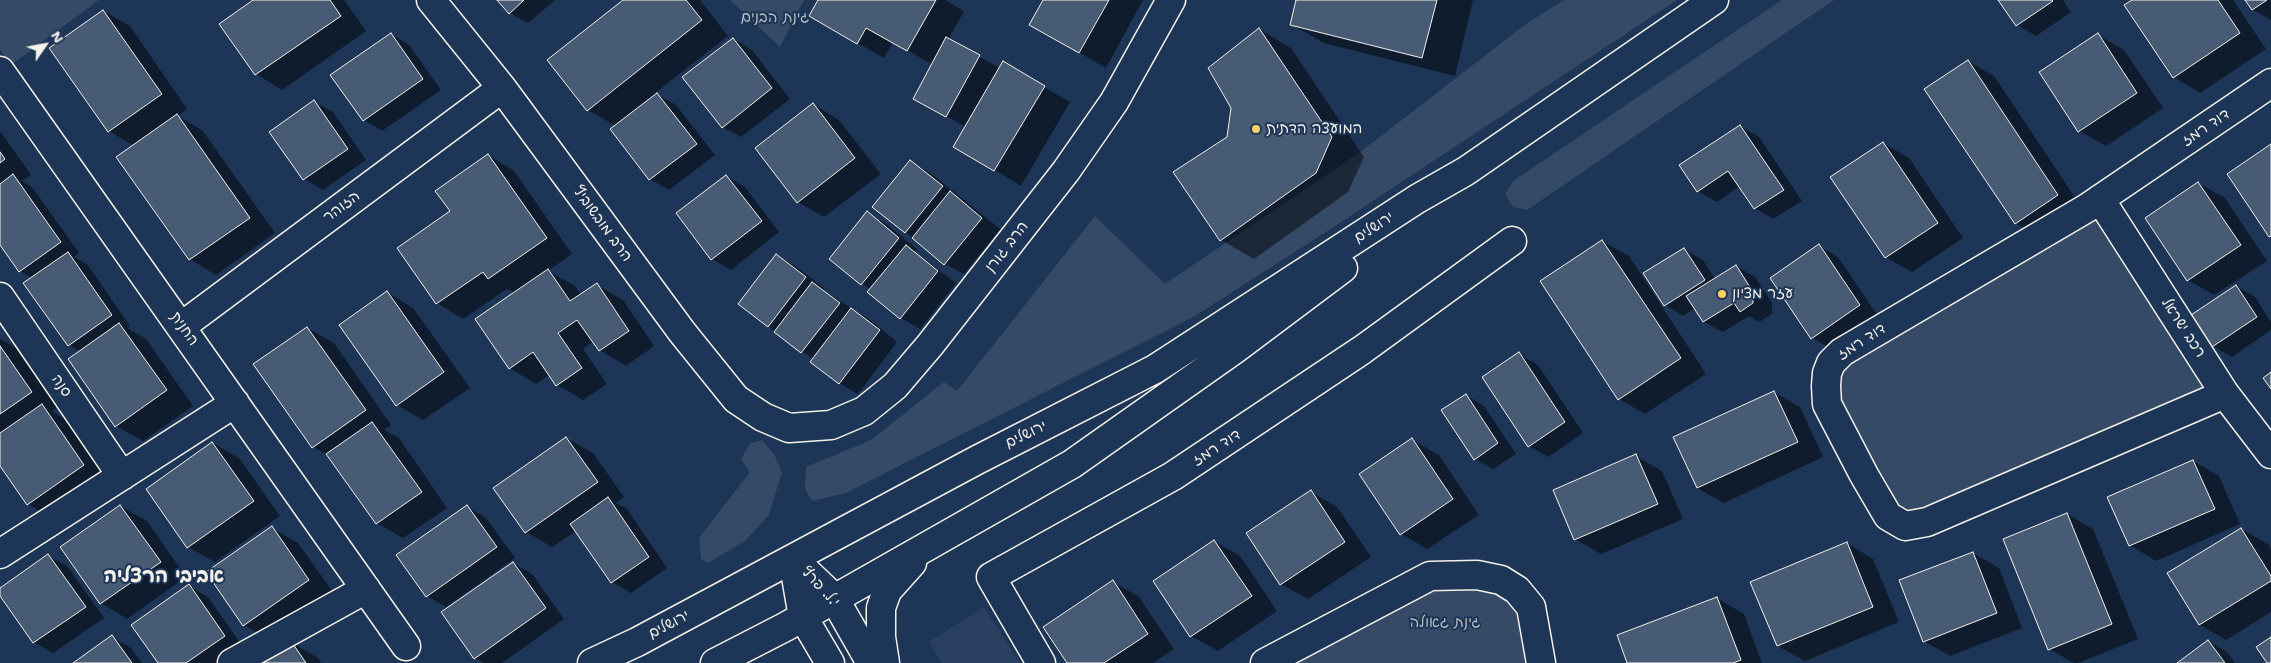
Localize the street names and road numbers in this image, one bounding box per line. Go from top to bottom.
street label: דוד רמז [2179,106,2233,150]
street label: הרב מובשוביץ [569,183,635,265]
street label: הזוהר [320,187,364,227]
street label: ירושלים [1351,208,1397,248]
street label: הרב גורן [982,218,1032,276]
street label: רכב ישראל [2157,295,2209,361]
street label: החנית [166,309,202,349]
street label: דוד רמז [1835,320,1889,364]
street label: סנה [47,371,75,401]
street label: ירושלים [1002,417,1050,453]
street label: דוד רמז [1190,426,1244,470]
street label: י.ל. פרץ [797,563,843,611]
street label: ירושלים [645,607,693,643]

